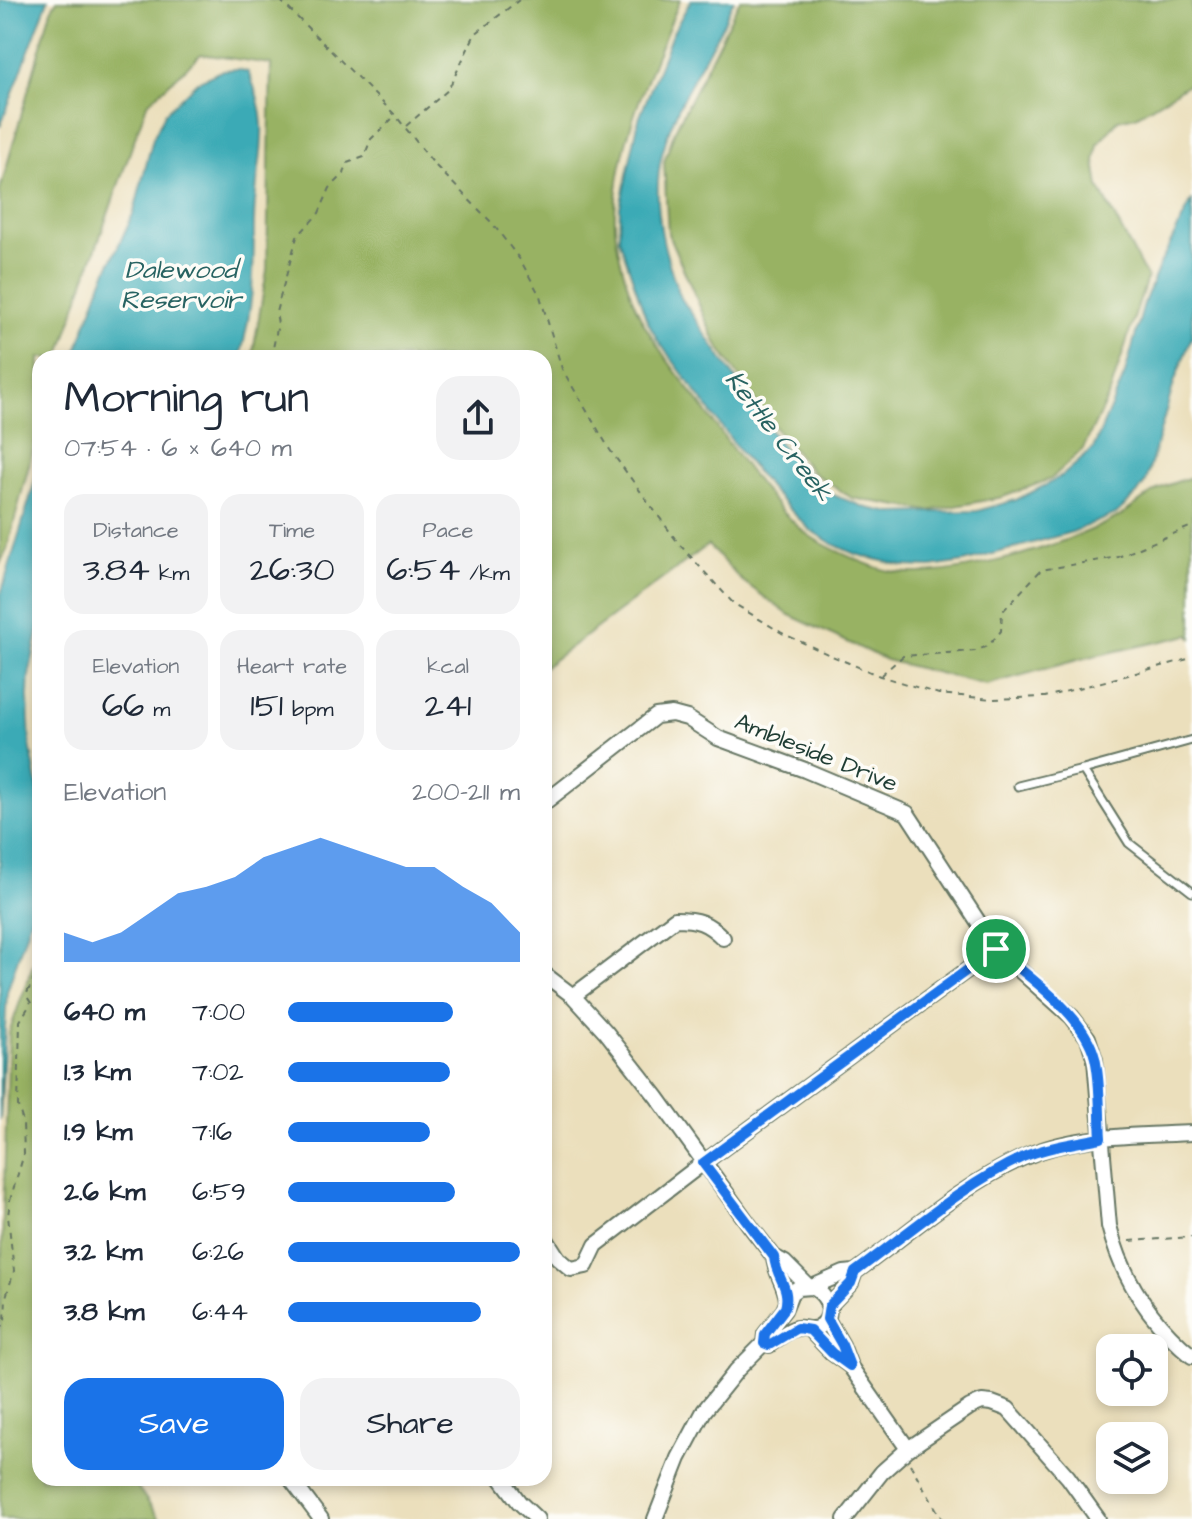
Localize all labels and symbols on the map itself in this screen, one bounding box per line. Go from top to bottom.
water label: Dalewood Reservoir [121,252,244,318]
water label: Kettle Creek [717,363,842,509]
street label: Ambleside Drive [730,705,902,801]
pin [962,915,1030,983]

